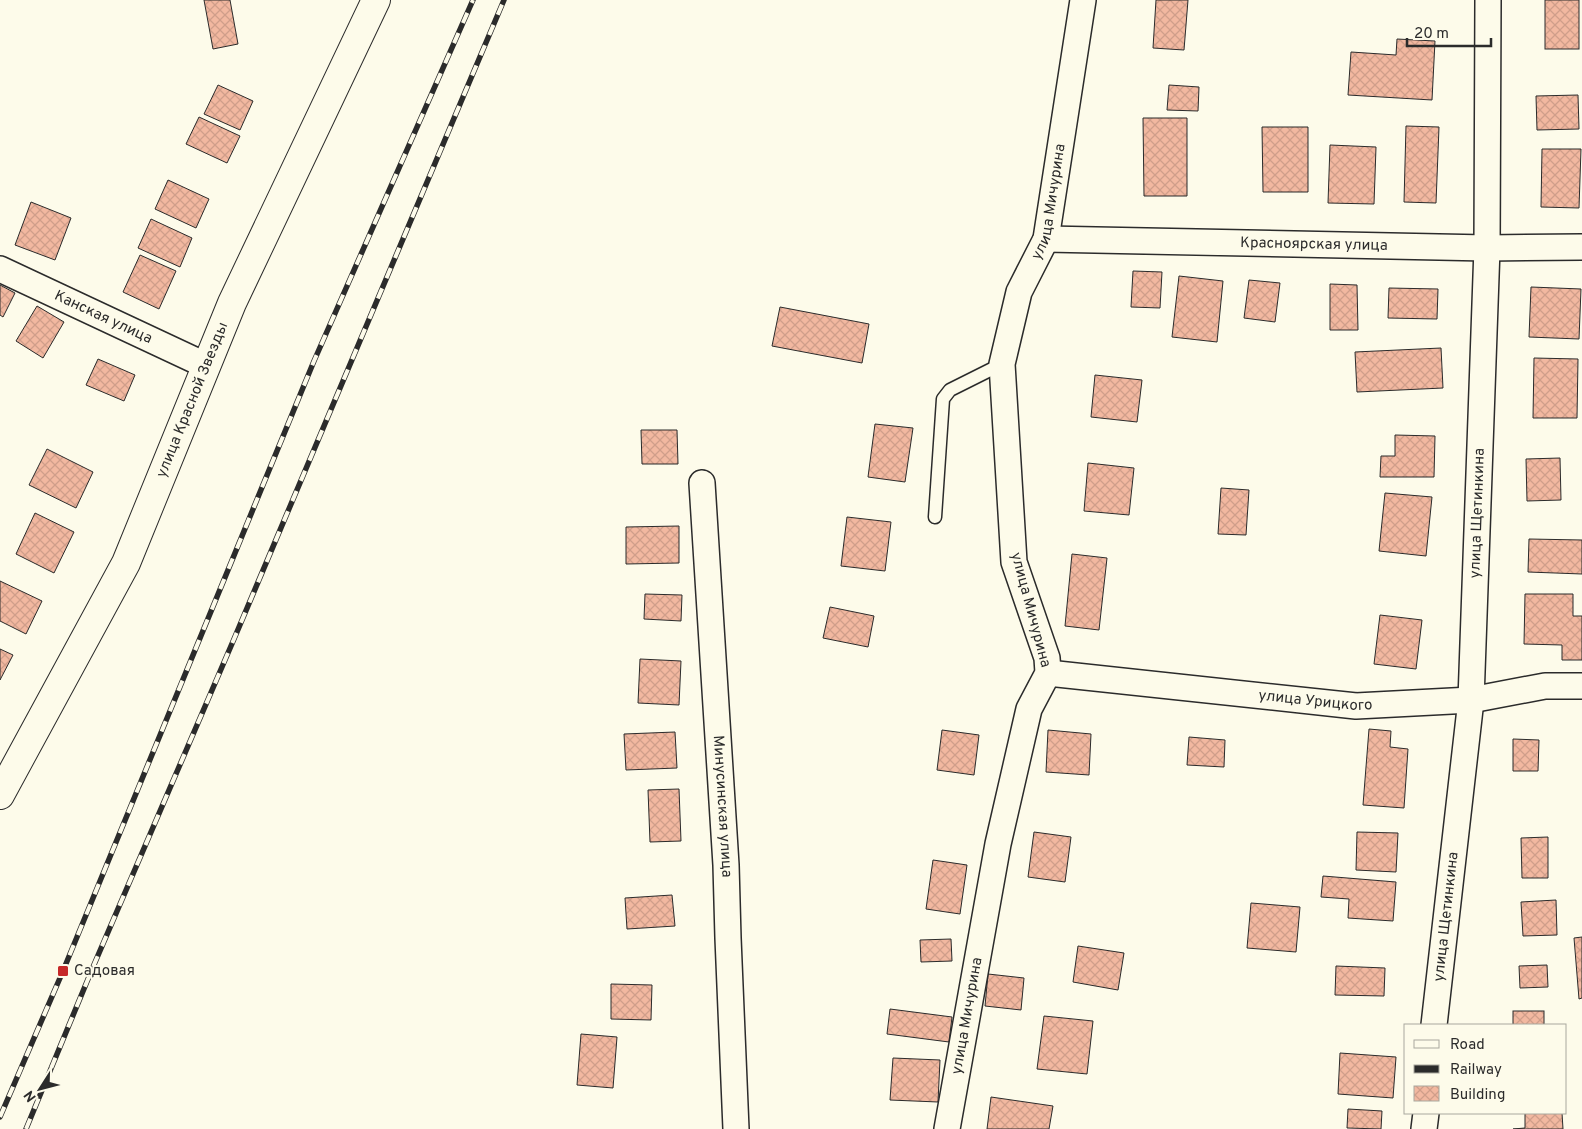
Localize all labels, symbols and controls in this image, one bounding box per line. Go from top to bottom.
scale bar [1407,15,1491,47]
text: 20 m [1414,25,1449,44]
street label: улица Мичурина [1027,142,1070,263]
street label: Красноярская улица [1240,233,1388,255]
street label: Канская улица [51,286,155,348]
street label: улица Красной Звезды [152,319,233,481]
street label: улица Щетинкина [1466,448,1489,579]
street label: улица Мичурина [1005,550,1055,670]
street label: улица Урицкого [1257,686,1373,716]
street label: Минусинская улица [708,735,736,878]
street label: улица Щетинкина [1430,851,1463,983]
street label: улица Мичурина [947,956,987,1076]
place label: Садовая [74,962,135,981]
marker: Садовая [56,964,70,978]
legend [1404,1024,1567,1114]
text: Road [1450,1036,1485,1055]
text: Railway [1450,1061,1502,1080]
north arrow [15,1064,65,1114]
text: Building [1450,1086,1505,1105]
text: N [21,1087,41,1105]

